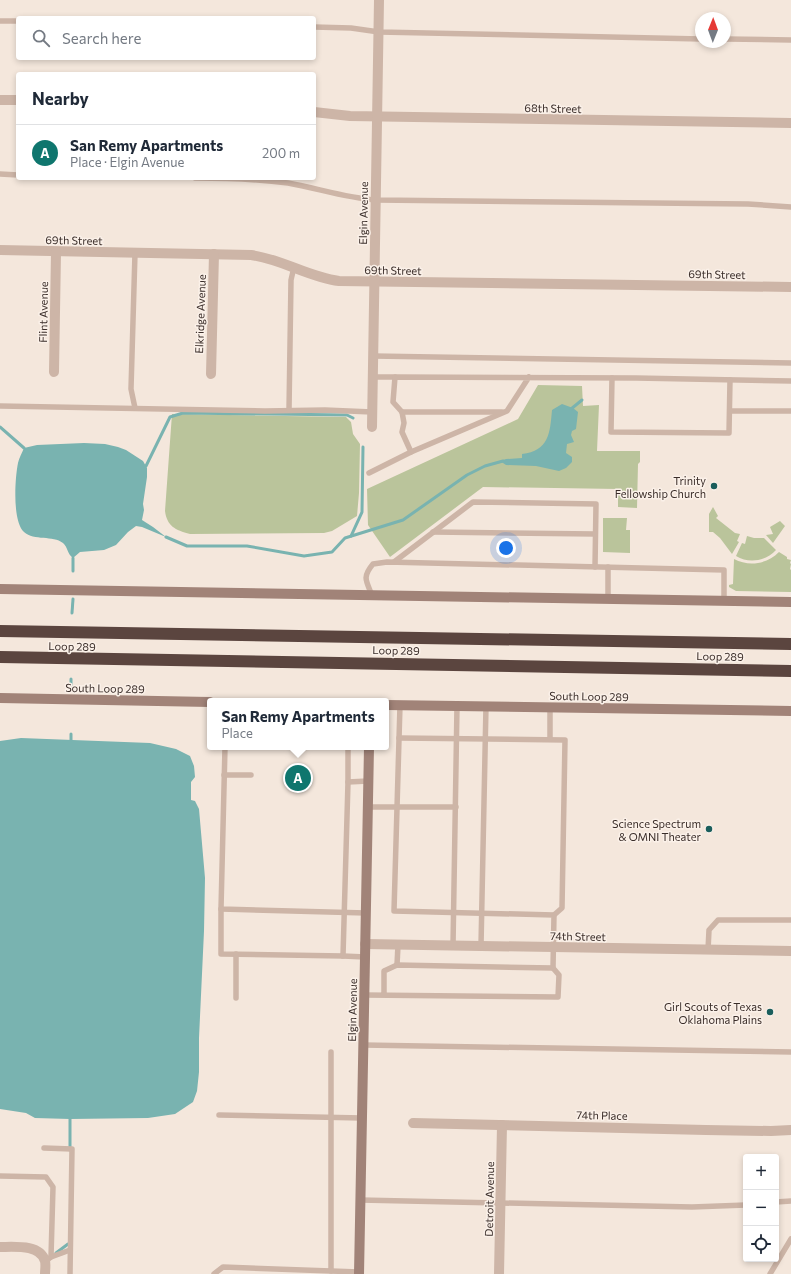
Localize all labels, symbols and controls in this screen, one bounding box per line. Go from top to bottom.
north arrow [695,12,731,48]
search box [16,16,316,60]
icon: search [30,27,52,49]
text: Search here [62,29,141,47]
text: Nearby [32,88,89,109]
street label: 68th Street [524,101,582,115]
text: San Remy Apartments [70,136,223,154]
text: A [40,145,50,161]
text: 200 m [262,145,300,161]
text: Place · Elgin Avenue [70,154,184,170]
street label: Elgin Avenue [356,181,370,245]
street label: 69th Street [45,233,103,247]
street label: 69th Street [364,263,422,277]
street label: 69th Street [688,267,746,281]
street label: Elkridge Avenue [192,274,208,354]
street label: Flint Avenue [36,281,50,343]
place label: Trinity Fellowship Church [615,474,706,500]
marker: Trinity Fellowship Church [709,481,719,491]
your location [496,538,516,558]
street label: Loop 289 [48,639,96,653]
street label: Loop 289 [372,643,420,657]
street label: Loop 289 [696,649,744,663]
street label: South Loop 289 [65,681,145,695]
street label: South Loop 289 [549,689,629,703]
popup [207,698,389,750]
text: San Remy Apartments [221,707,375,725]
text: Place [221,725,253,741]
pin: A [285,763,311,793]
place label: Science Spectrum & OMNI Theater [612,817,702,843]
marker: Science Spectrum & OMNI Theater [704,824,714,834]
street label: 74th Street [550,929,606,943]
street label: Elgin Avenue [345,978,359,1042]
place label: Girl Scouts of Texas Oklahoma Plains [664,1000,762,1026]
marker: Girl Scouts of Texas Oklahoma Plains [765,1007,775,1017]
street label: 74th Place [576,1108,628,1122]
map controls [743,1154,779,1262]
button: + [743,1154,779,1190]
street label: Detroit Avenue [482,1161,496,1237]
button: − [743,1190,779,1226]
button: locate [743,1226,779,1262]

